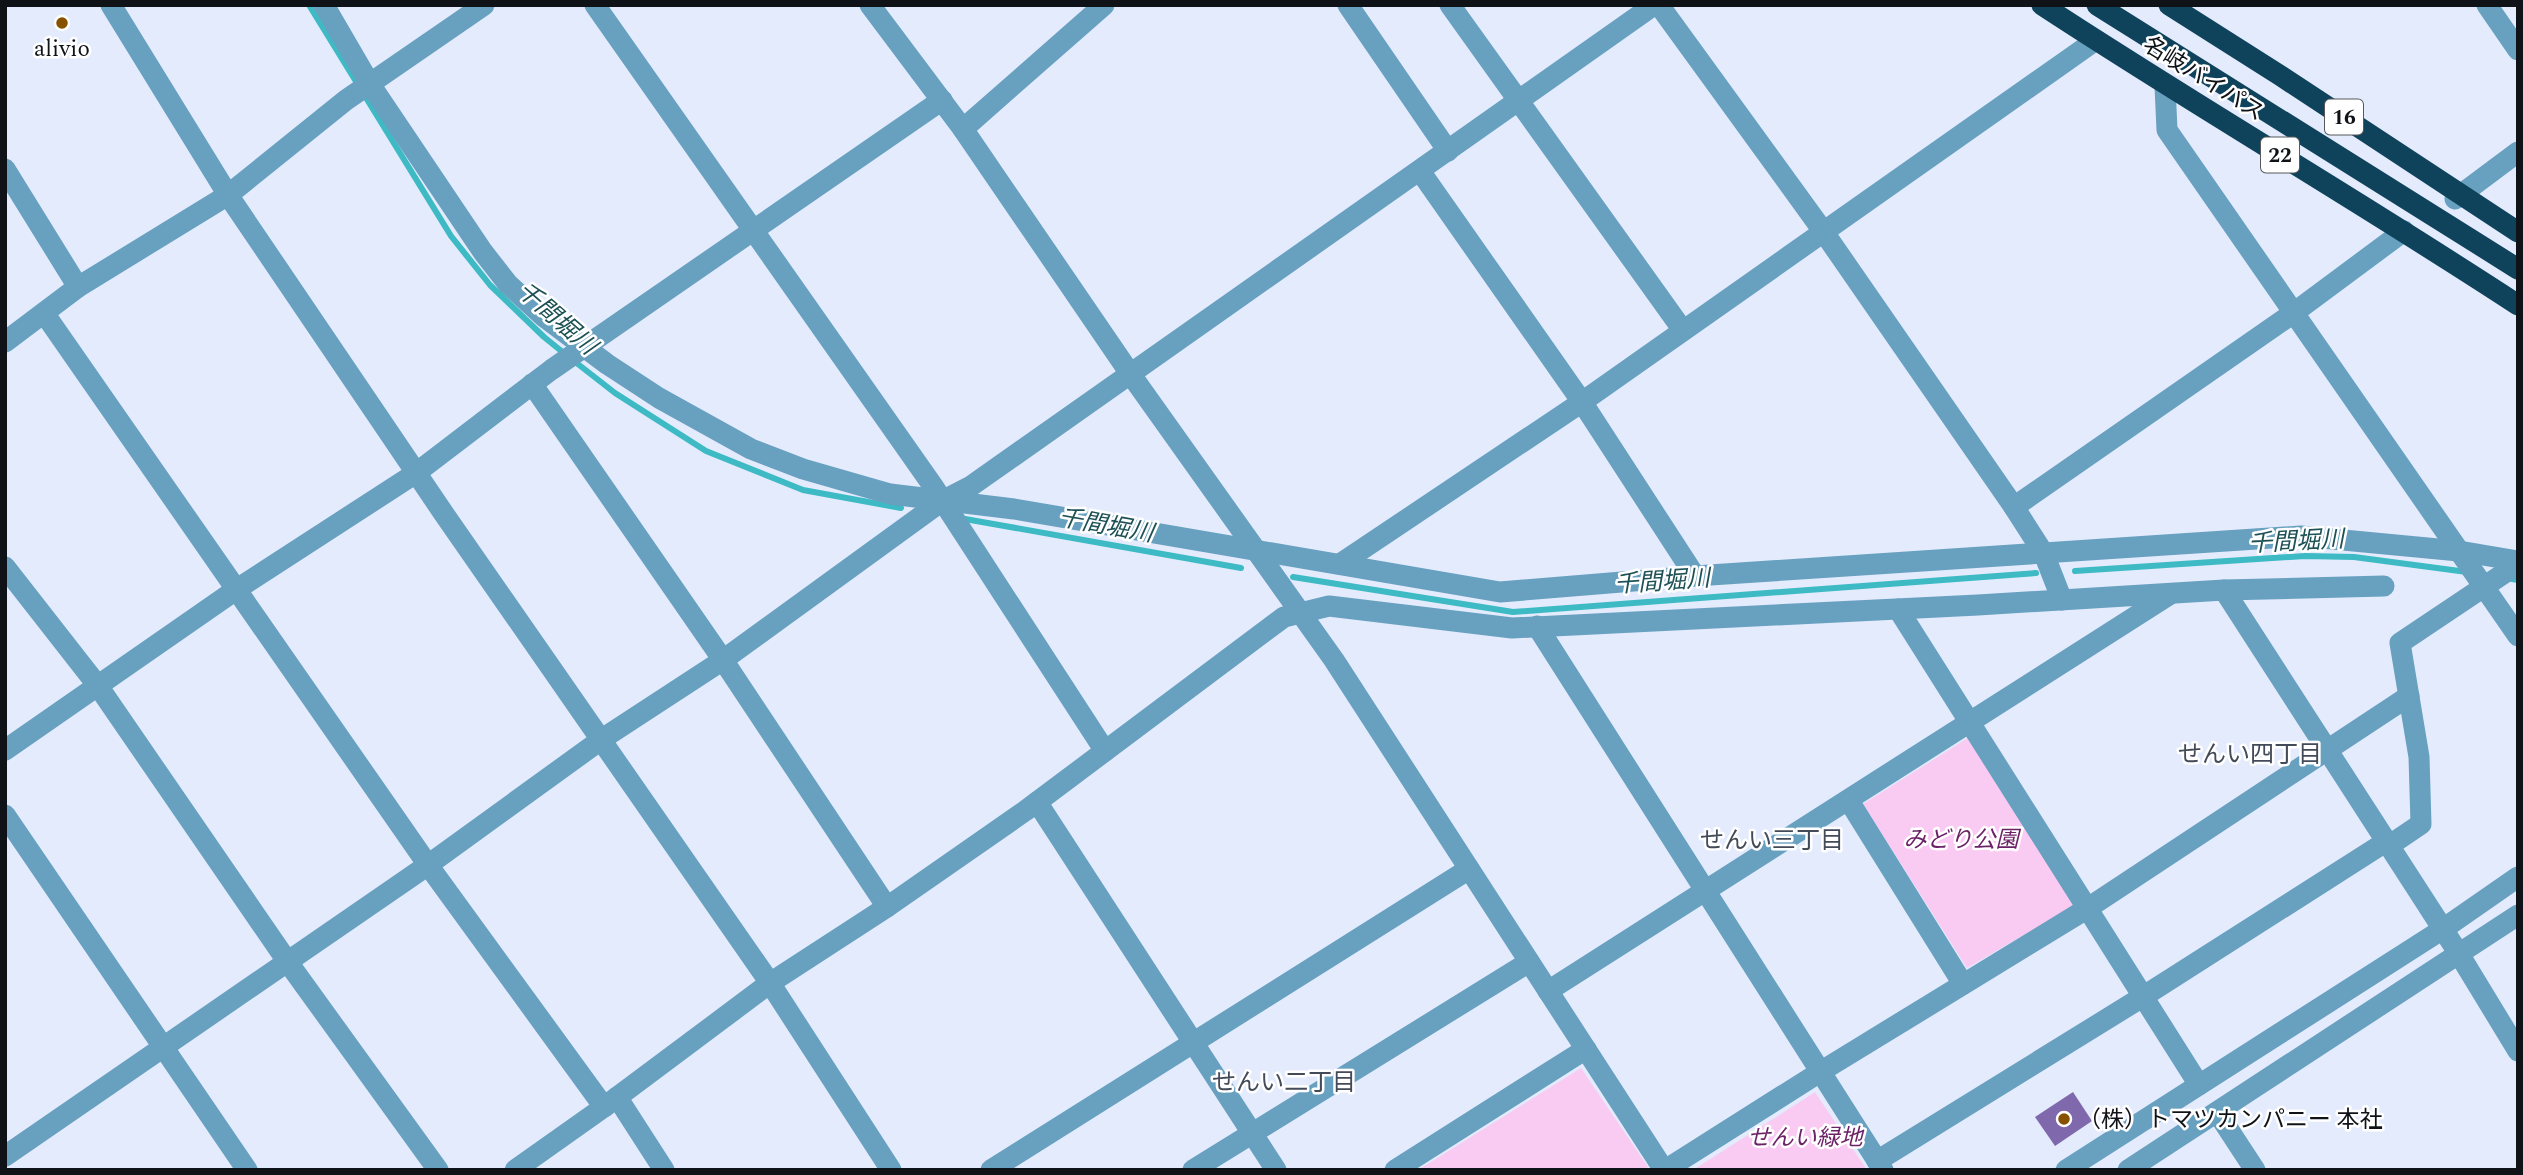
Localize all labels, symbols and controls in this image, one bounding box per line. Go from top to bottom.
marker: alivio [54,15,70,31]
street label: 名岐バイパス [2136,28,2271,131]
place label: alivio [34,32,90,67]
road number: 16 [2325,100,2363,134]
road number: 22 [2261,138,2299,172]
water label: 千間堀川 [508,274,607,366]
water label: 千間堀川 [1055,500,1159,553]
water label: 千間堀川 [2247,521,2348,562]
water label: 千間堀川 [1613,560,1714,603]
district label: せんい四丁目 [2178,737,2322,773]
district label: せんい三丁目 [1700,823,1844,859]
park label: みどり公園 [1904,823,2022,858]
district label: せんい二丁目 [1212,1065,1356,1101]
place label: （株）トマツカンパニー 本社 [2078,1103,2383,1138]
marker: （株）トマツカンパニー 本社 [2056,1111,2072,1127]
park label: せんい緑地 [1748,1121,1865,1156]

